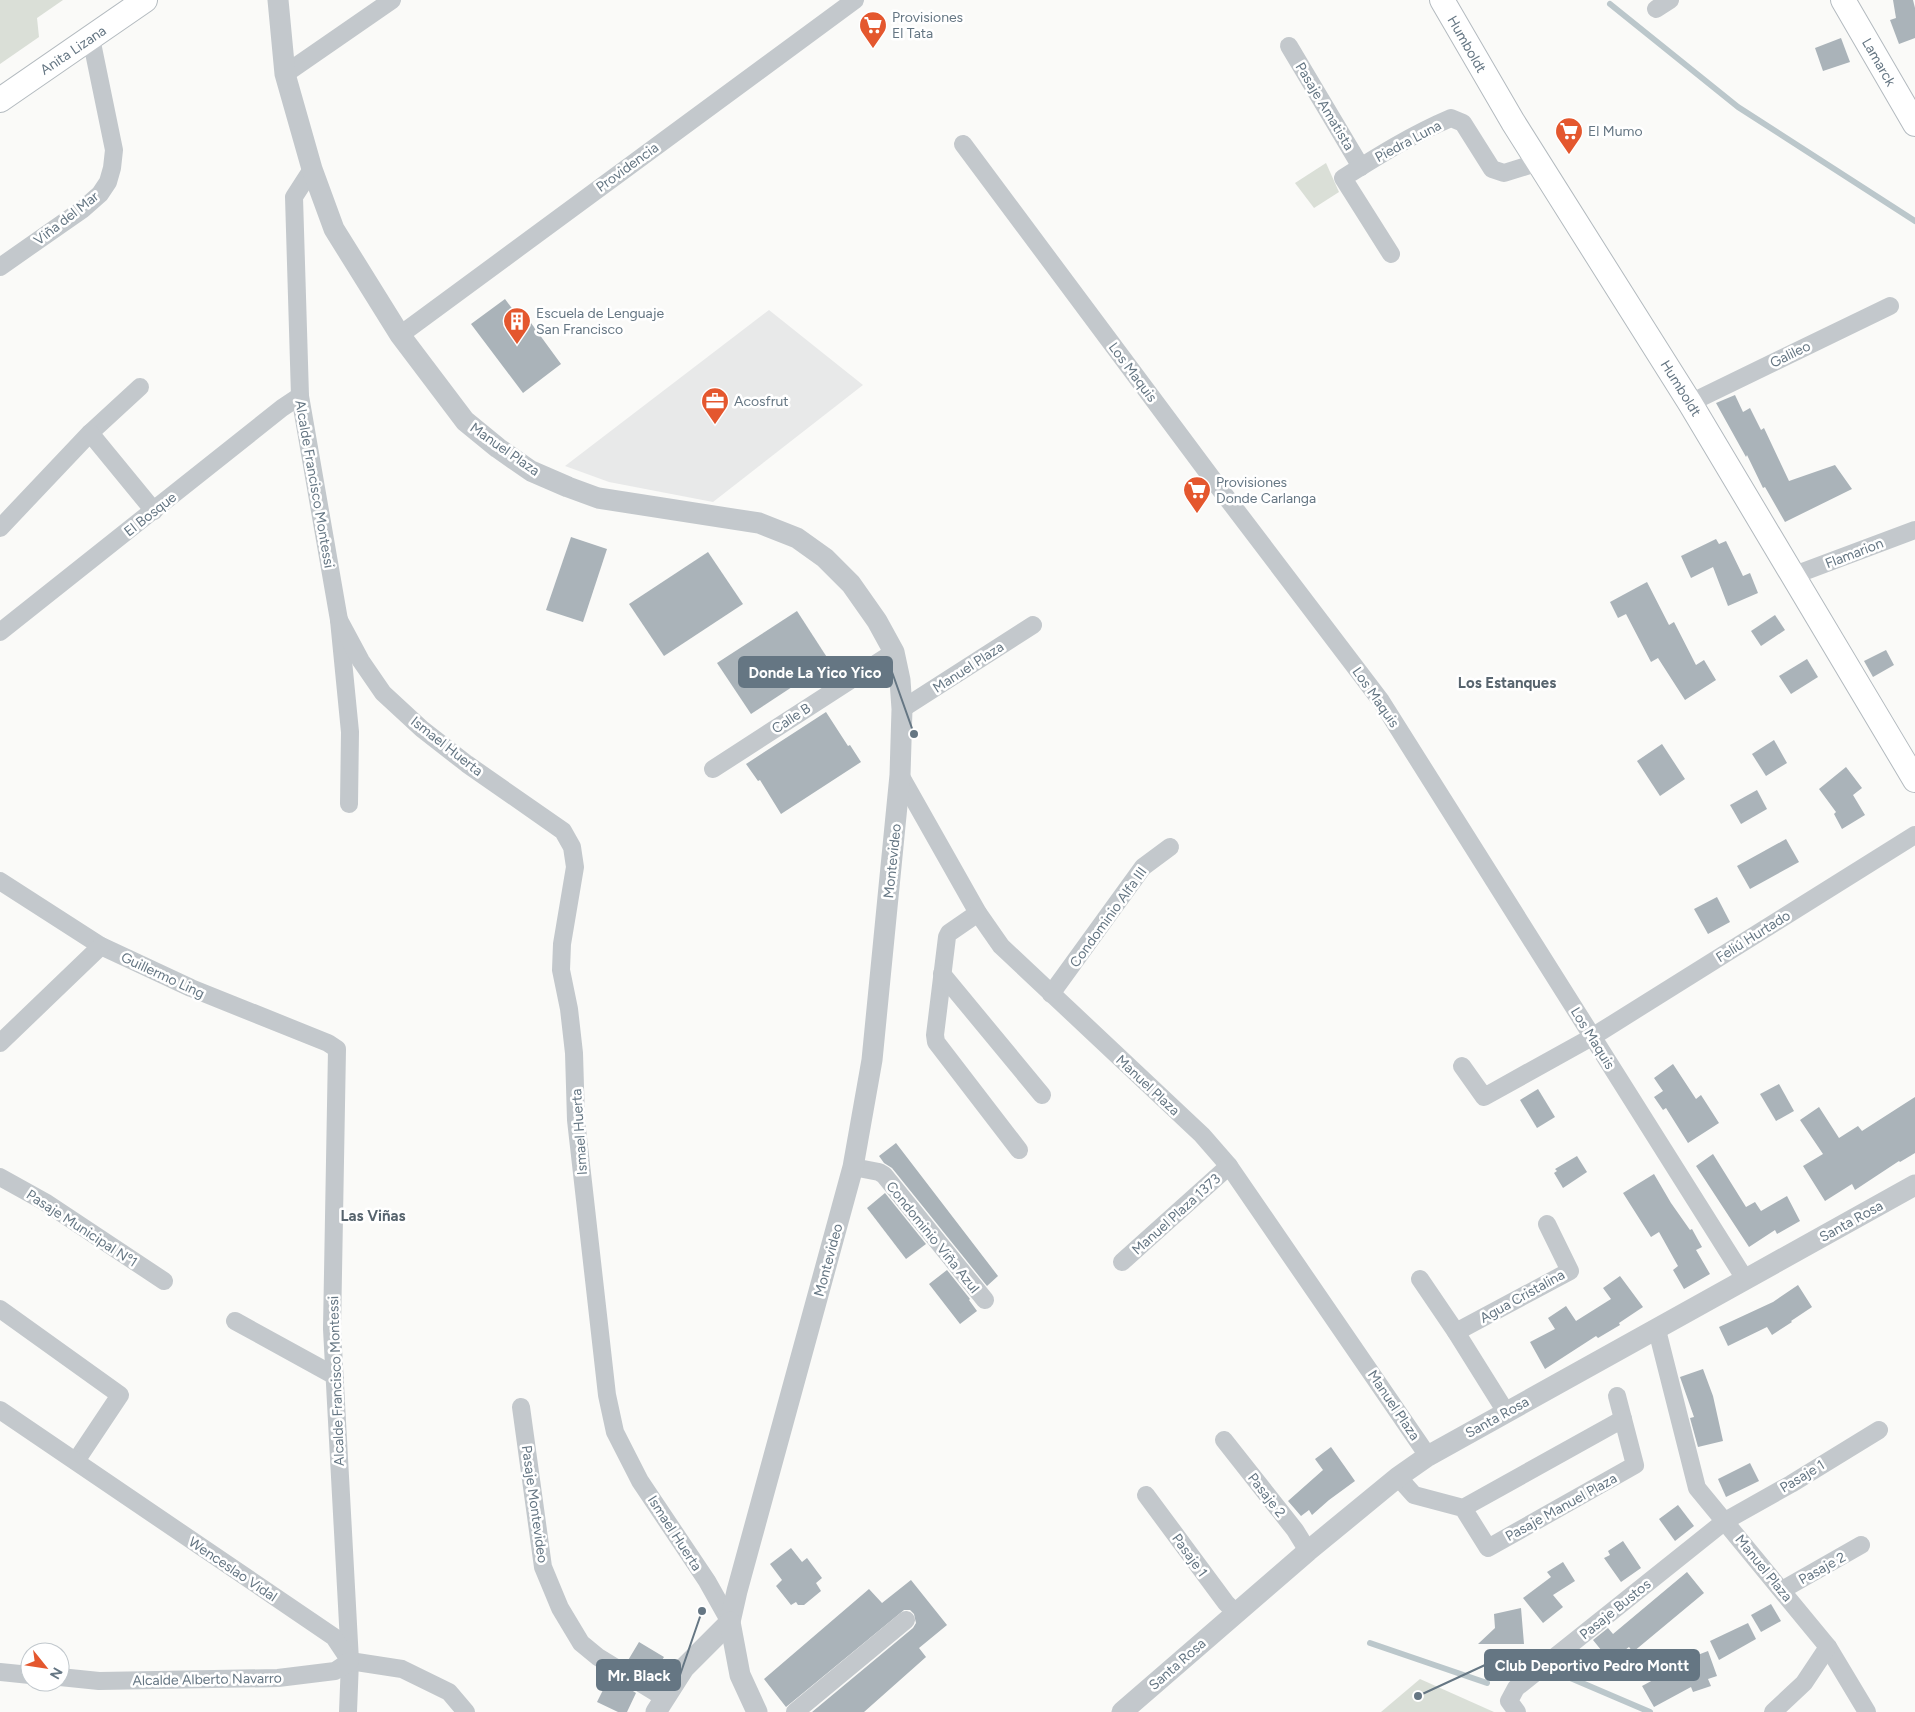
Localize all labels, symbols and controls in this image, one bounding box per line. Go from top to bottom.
place label: Provisiones El Tata [892,9,963,42]
supermarket icon: Provisiones El Tata [858,10,888,49]
street label: Humboldt [1443,13,1490,76]
street label: Anita Lizana [37,22,109,79]
street label: Lamarck [1858,35,1899,89]
street label: Pasaje Amatista [1292,59,1358,153]
supermarket icon: El Mumo [1554,116,1584,155]
street label: Piedra Luna [1372,117,1444,166]
place label: El Mumo [1588,123,1643,140]
street label: Providencia [593,139,662,196]
street label: Viña del Mar [31,188,102,249]
place label: Escuela de Lenguaje San Francisco [536,305,664,338]
building icon: Escuela de Lenguaje San Francisco [502,306,532,345]
street label: Galileo [1767,337,1813,372]
street label: Los Maquis [1105,339,1160,405]
street label: Humboldt [1657,357,1705,420]
office icon: Acosfrut [700,386,730,425]
place label: Acosfrut [734,393,789,410]
street label: Alcalde Francisco Montessi [291,399,338,569]
street label: Manuel Plaza [467,419,543,480]
place label: Provisiones Donde Carlanga [1216,474,1316,507]
supermarket icon: Provisiones Donde Carlanga [1182,475,1212,514]
street label: El Bosque [121,489,180,540]
street label: Flamarion [1823,535,1886,572]
street label: Manuel Plaza [930,638,1007,697]
callout: Donde La Yico Yico [739,657,892,687]
text: Donde La Yico Yico [749,664,882,682]
street label: Los Maquis [1349,664,1403,731]
district label: Los Estanques [1458,674,1556,692]
street label: Calle B [769,700,814,737]
street label: Ismael Huerta [407,713,486,780]
street label: Montevideo [880,823,905,899]
street label: Condominio Alfa III [1066,864,1150,971]
street label: Feliú Hurtado [1713,907,1794,966]
street label: Guillermo Ling [118,949,207,1002]
street label: Los Maquis [1567,1004,1618,1072]
street label: Manuel Plaza [1112,1051,1183,1119]
street label: Ismael Huerta [568,1088,591,1176]
street label: Manuel Plaza 1373 [1129,1170,1224,1259]
street label: Condominio Viña Azul [882,1178,983,1297]
street label: Pasaje Municipal Nº1 [23,1186,140,1271]
street label: Santa Rosa [1817,1197,1886,1246]
district label: Las Viñas [341,1207,405,1225]
street label: Montevideo [811,1222,846,1299]
street label: Agua Cristalina [1477,1266,1568,1327]
street label: Alcalde Francisco Montessi [325,1296,348,1466]
street label: Manuel Plaza [1364,1367,1423,1444]
street label: Santa Rosa [1463,1393,1532,1442]
street label: Pasaje Montevideo [518,1444,551,1564]
street label: Pasaje 1 [1777,1456,1828,1496]
street label: Pasaje 2 [1244,1470,1289,1521]
street label: Pasaje Manuel Plaza [1503,1470,1620,1545]
street label: Ismael Huerta [644,1492,705,1574]
street label: Pasaje 1 [1168,1530,1211,1580]
street label: Manuel Plaza [1731,1531,1796,1605]
street label: Wenceslao Vidal [185,1533,280,1605]
street label: Pasaje 2 [1796,1549,1849,1588]
street label: Pasaje Bustos [1576,1576,1654,1643]
street label: Santa Rosa [1145,1635,1209,1694]
north arrow [20,1642,70,1692]
callout: Club Deportivo Pedro Montt [1485,1650,1699,1680]
text: Club Deportivo Pedro Montt [1495,1657,1689,1675]
callout: Mr. Black [597,1660,680,1690]
text: N [46,1664,66,1682]
text: Mr. Black [608,1667,670,1685]
street label: Alcalde Alberto Navarro [132,1670,282,1689]

